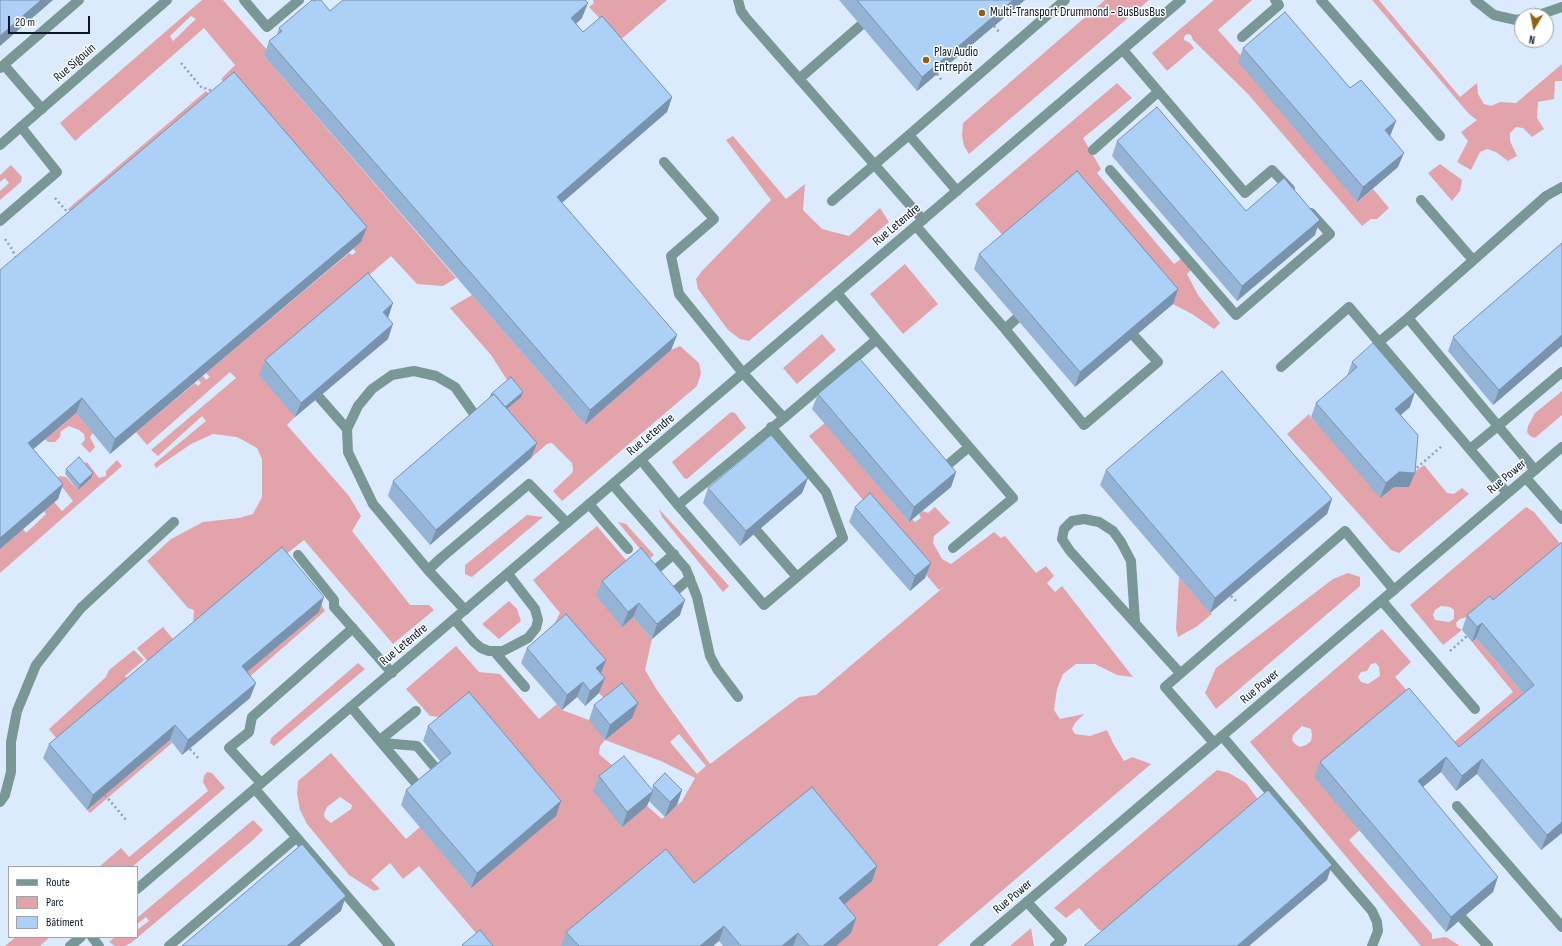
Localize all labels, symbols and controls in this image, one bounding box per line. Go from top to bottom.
place label: Multi-Transport Drummond - BusBusBus [990,5,1165,21]
scale bar [10,8,92,34]
marker: Multi-Transport Drummond - BusBusBus [977,8,987,18]
north arrow [1514,8,1554,48]
text: 20 m [15,15,35,30]
text: N [1528,32,1536,46]
street label: Rue Sigouin [51,40,99,86]
place label: Plav Audio Entrepôt [934,45,978,76]
marker: Plav Audio Entrepôt [921,55,931,65]
street label: Rue Letendre [870,201,924,249]
street label: Rue Letendre [624,411,678,459]
street label: Rue Power [1484,456,1530,498]
street label: Rue Letendre [377,621,431,669]
street label: Rue Power [1237,666,1283,708]
legend [8,866,138,938]
text: Route [46,875,70,890]
street label: Rue Power [990,876,1036,918]
text: Parc [46,895,64,910]
text: Bâtiment [46,915,83,930]

